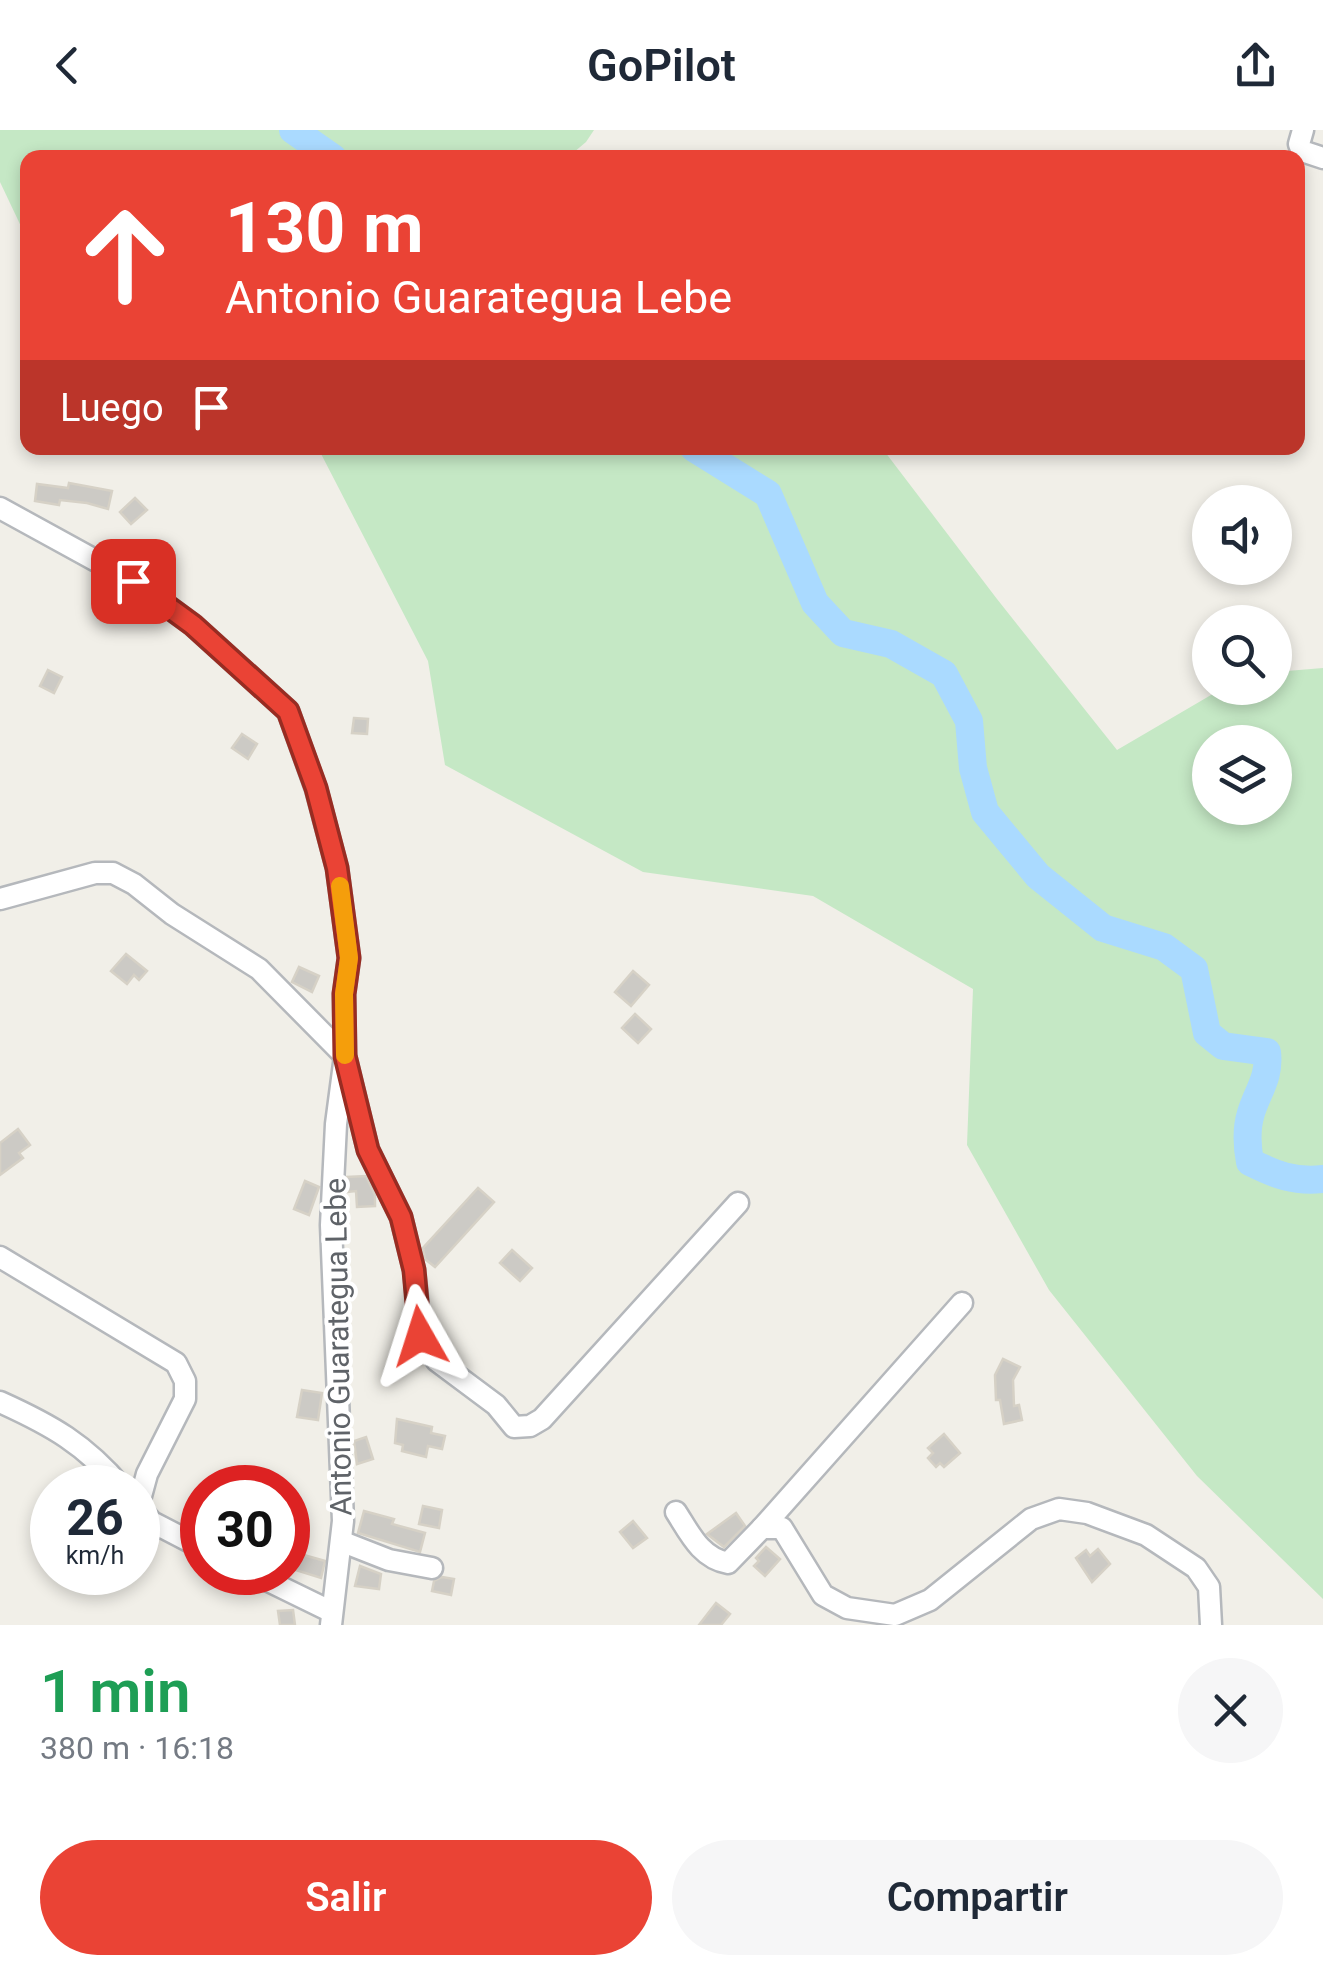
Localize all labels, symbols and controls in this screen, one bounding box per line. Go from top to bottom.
icon: back [40,38,95,93]
icon: share [1228,38,1283,93]
text: GoPilot [587,39,736,92]
text: 130 m [225,187,424,269]
icon: ahead [60,190,190,320]
text: Antonio Guarategua Lebe [225,271,732,324]
icon: arrive [184,380,239,435]
text: Luego [60,386,164,430]
map controls [1192,485,1292,825]
button: sound [1192,485,1292,585]
pin [91,539,176,624]
icon: arrive [106,554,161,609]
button: search [1192,605,1292,705]
button: layers [1192,725,1292,825]
street label: Antonio Guarategua Lebe [318,1178,358,1516]
position arrow [368,1284,472,1388]
speed limit sign: 30 [180,1465,310,1595]
text: 26 [66,1489,124,1547]
text: km/h [66,1541,124,1570]
text: 1 min [40,1656,190,1727]
button: close [1178,1658,1283,1763]
text: 380 m · 16:18 [40,1729,234,1767]
button: Salir [40,1840,652,1955]
button: Compartir [672,1840,1283,1955]

